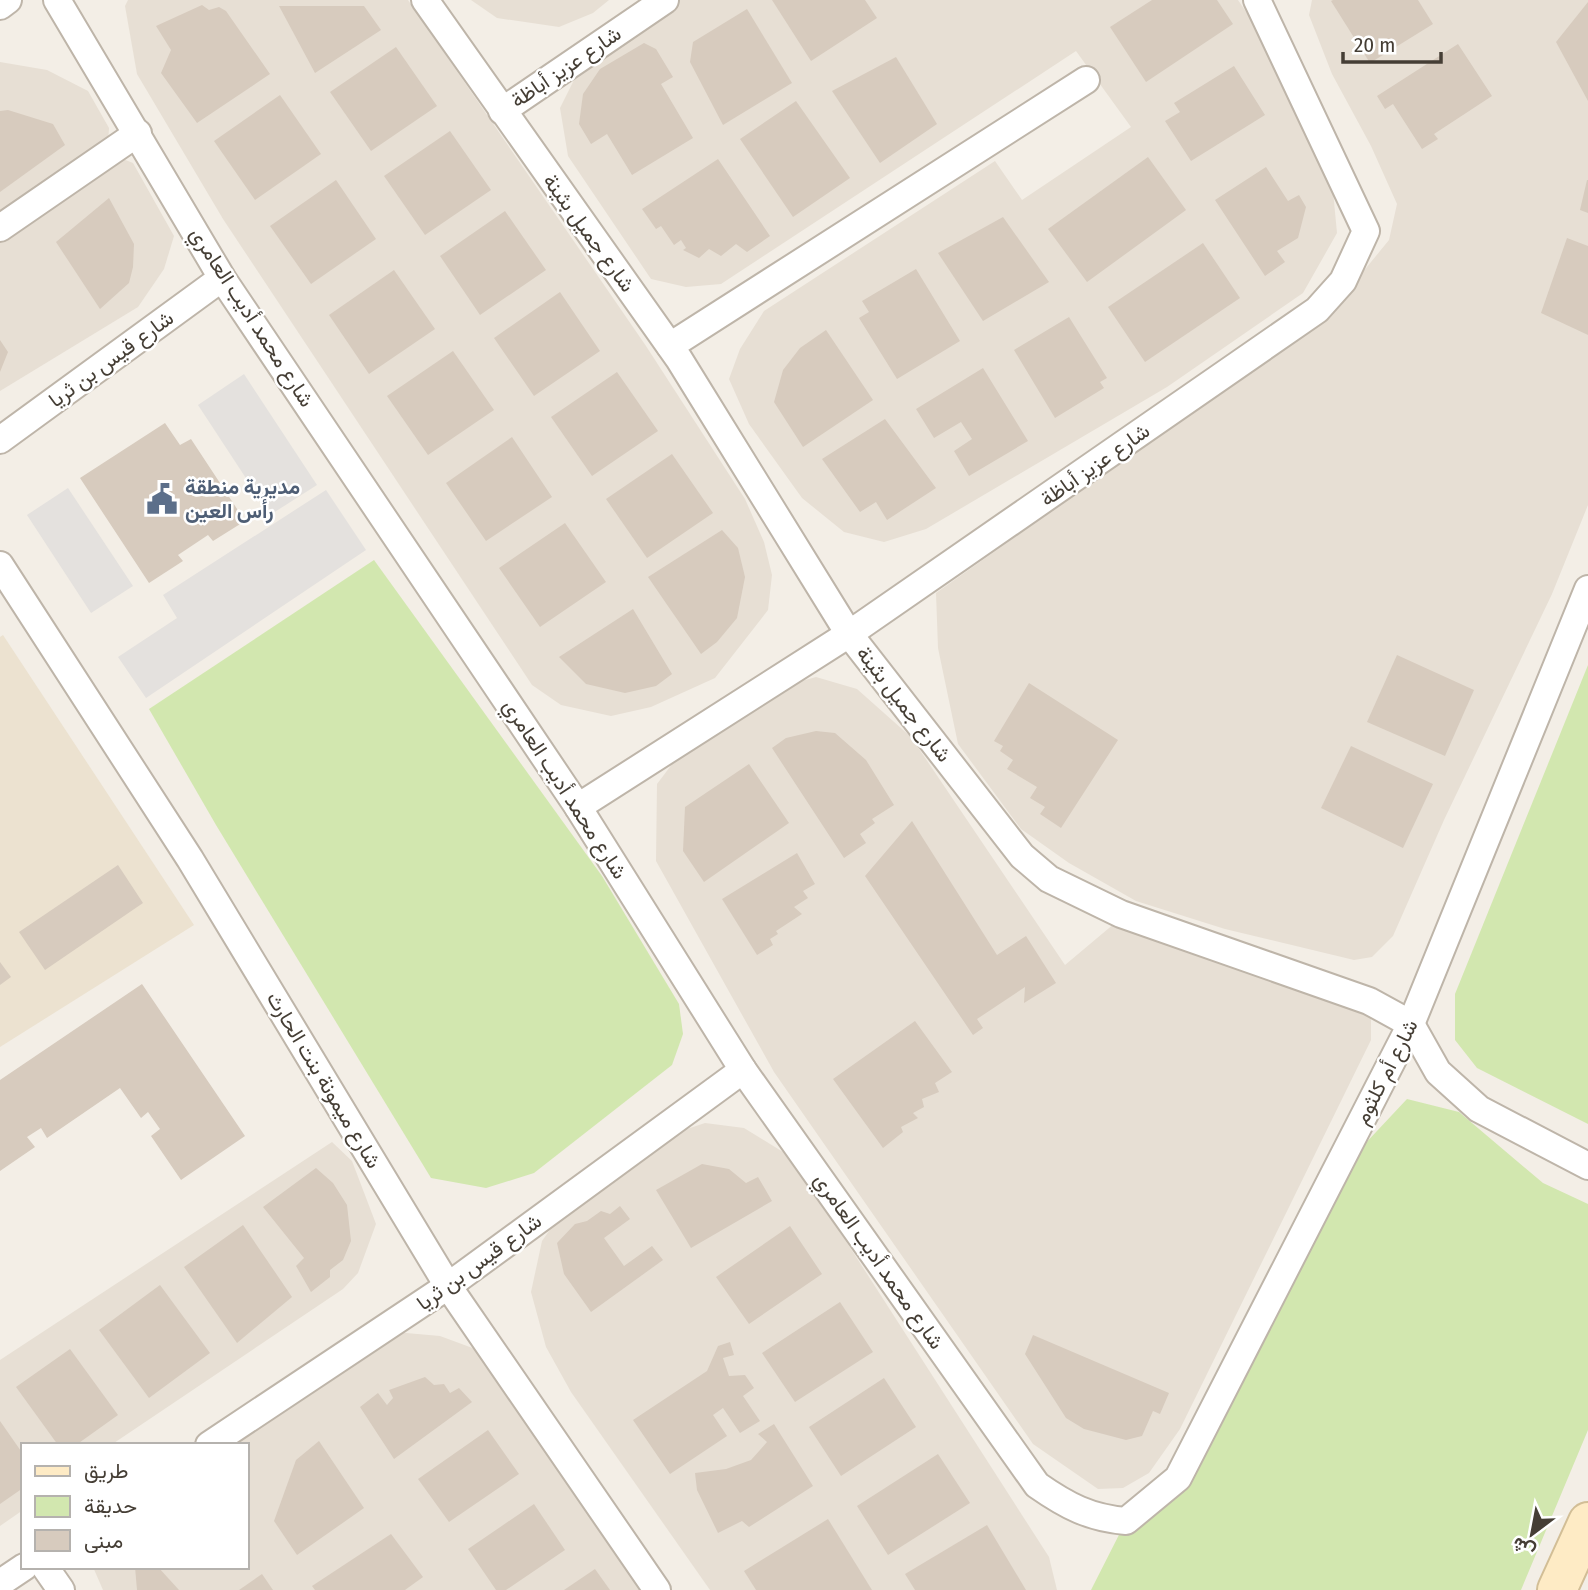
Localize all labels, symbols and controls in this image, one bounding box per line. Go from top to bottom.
street label: شارع عزيز أباظة [506,21,627,114]
scale bar [1343,21,1441,65]
text: 20 m [1354,32,1395,58]
street label: شارع جميل بثينة [537,169,641,298]
street label: شارع محمد أديب العامري [181,222,320,414]
street label: شارع قيس بن ثريا [43,305,179,414]
street label: شارع عزيز أباظة [1035,418,1155,513]
place label: مديرية منطقة رأس العين [185,474,300,524]
public building icon: مديرية منطقة رأس العين [145,482,179,516]
street label: شارع جميل بثينة [850,641,957,768]
street label: شارع محمد أديب العامري [494,694,633,886]
street label: شارع ميمونة بنت الحارث [260,987,387,1174]
street label: شارع أم كلثوم [1348,1015,1425,1130]
street label: شارع محمد أديب العامري [805,1168,950,1356]
street label: شارع قيس بن ثريا [411,1208,547,1317]
legend [21,1443,248,1569]
text: طريق [84,1458,129,1484]
text: حديقة [84,1493,137,1519]
north arrow [1497,1499,1567,1569]
text: مبنى [84,1528,123,1554]
text: ش [1507,1532,1539,1564]

